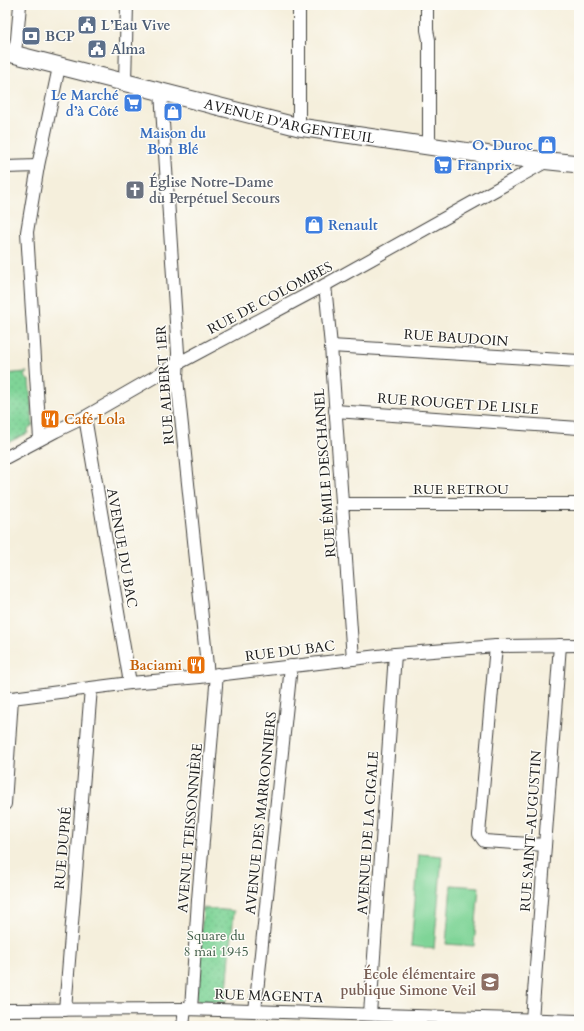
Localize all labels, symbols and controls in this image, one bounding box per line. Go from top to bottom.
public building icon: L’Eau Vive [76,14,98,36]
place label: L’Eau Vive [101,16,170,35]
bank icon: BCP [20,25,42,47]
place label: BCP [45,27,75,46]
public building icon: Alma [86,38,108,60]
place label: Alma [111,40,145,59]
place label: Le Marché d’à Côté [51,86,119,121]
supermarket icon: Le Marché d’à Côté [122,92,144,114]
street label: AVENUE D'ARGENTEUIL [202,94,377,148]
shop icon: Maison du Bon Blé [162,101,184,123]
place label: Maison du Bon Blé [140,124,206,159]
shop icon: O. Duroc [536,134,558,156]
place label: O. Duroc [472,136,533,155]
supermarket icon: Franprix [432,154,454,176]
place label: Franprix [457,156,513,175]
place label: Église Notre-Dame du Perpétuel Secours [149,172,280,208]
church icon: Église Notre-Dame du Perpétuel Secours [124,179,146,201]
shop icon: Renault [303,214,325,236]
place label: Renault [328,216,378,235]
street label: RUE DE COLOMBES [204,257,336,339]
street label: RUE ALBERT 1ER [151,325,179,445]
street label: RUE BAUDOIN [403,325,509,351]
street label: RUE ÉMILE DESCHANEL [310,387,340,558]
street label: RUE ROUGET DE LISLE [377,389,540,419]
restaurant icon: Café Lola [39,408,61,430]
place label: Café Lola [64,410,125,429]
street label: RUE RETROU [413,480,509,499]
street label: AVENUE DU BAC [102,487,142,610]
street label: RUE DU BAC [244,636,336,666]
restaurant icon: Baciami [185,654,207,676]
place label: Baciami [129,656,183,675]
street label: AVENUE DES MARRONNIERS [241,711,281,915]
street label: AVENUE TEISSONNIÈRE [173,742,207,914]
street label: AVENUE DE LA CIGALE [353,750,383,916]
street label: RUE SAINT-AUGUSTIN [516,750,546,912]
street label: RUE DUPRÉ [50,806,76,890]
park label: Square du 8 mai 1945 [183,926,249,961]
place label: École élémentaire publique Simone Veil [340,964,476,1000]
school or university icon: École élémentaire publique Simone Veil [479,971,501,993]
street label: RUE MAGENTA [214,985,324,1007]

